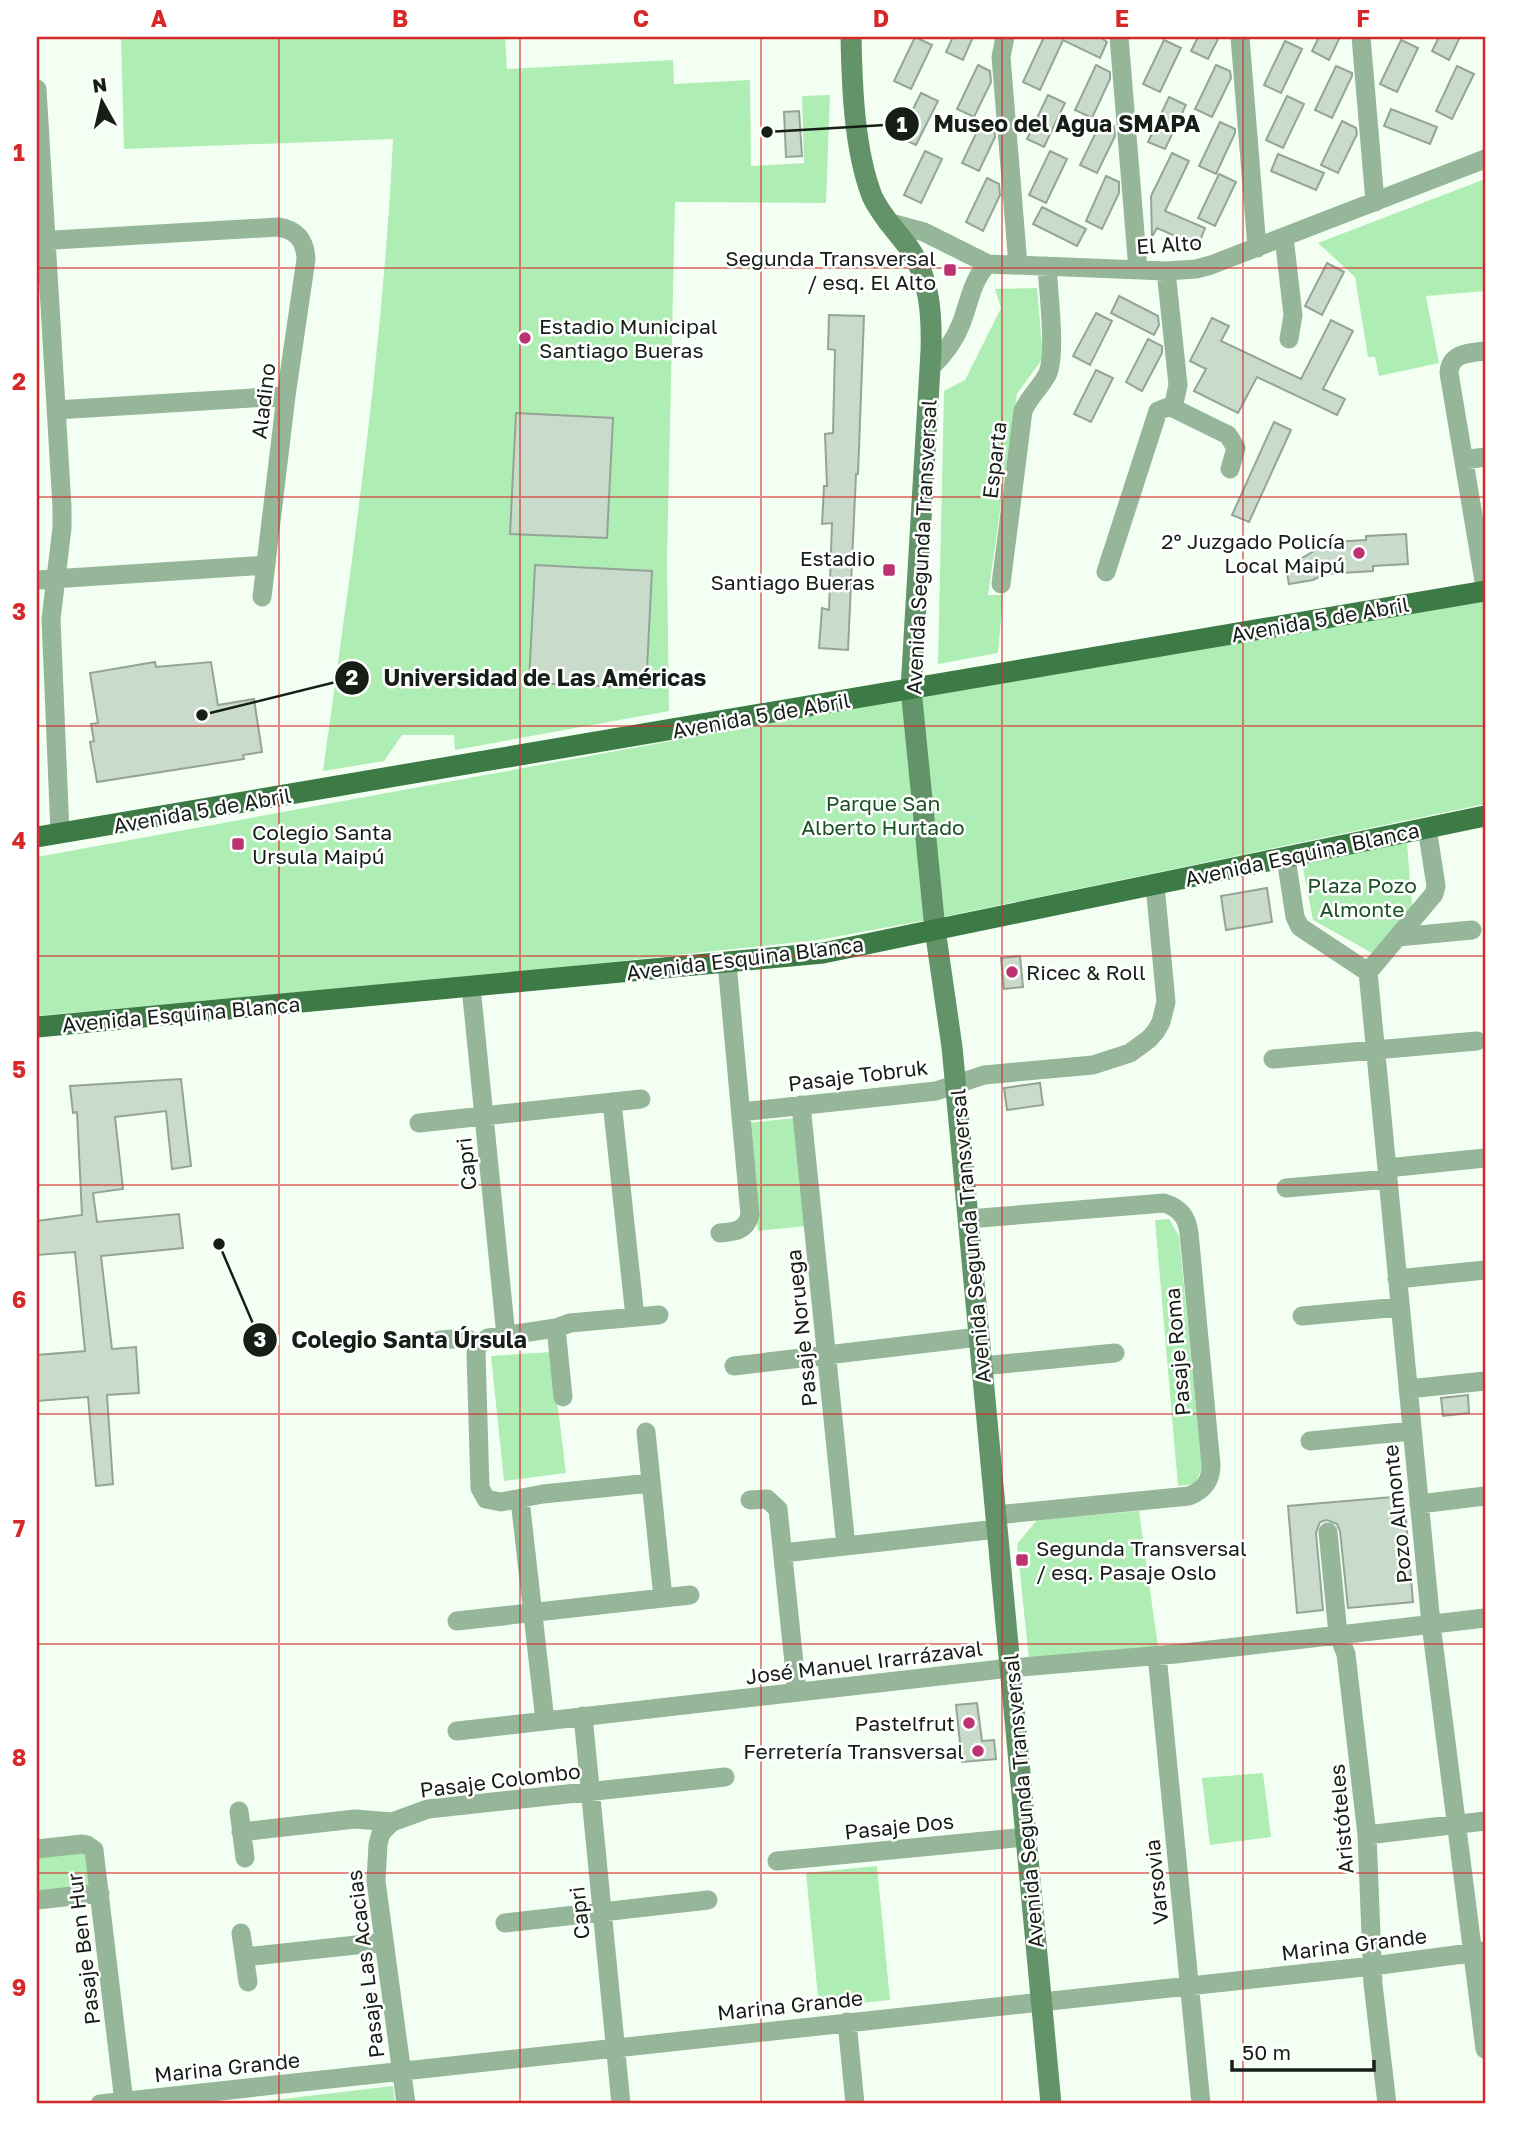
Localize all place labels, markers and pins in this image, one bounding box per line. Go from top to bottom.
callout: Museo del Agua SMAPA [884,102,1214,146]
place label: Segunda Transversal / esq. El Alto [725,245,936,295]
marker: Segunda Transversal / esq. El Alto [942,262,958,278]
place label: Estadio Municipal Santiago Bueras [539,313,717,363]
marker: Estadio Municipal Santiago Bueras [517,330,533,346]
place label: 2° Juzgado Policía Local Maipú [1161,528,1345,578]
place label: Estadio Santiago Bueras [710,545,875,595]
marker: 2° Juzgado Policía Local Maipú [1351,545,1367,561]
marker: Estadio Santiago Bueras [881,562,897,578]
callout: Universidad de Las Américas [335,656,721,700]
place label: Colegio Santa Ursula Maipú [252,819,392,869]
marker: Colegio Santa Ursula Maipú [230,836,246,852]
place label: Ricec & Roll [1026,959,1146,985]
marker: Ricec & Roll [1004,964,1020,980]
callout: Colegio Santa Úrsula [242,1318,541,1362]
place label: Segunda Transversal / esq. Pasaje Oslo [1036,1535,1247,1585]
marker: Segunda Transversal / esq. Pasaje Oslo [1014,1552,1030,1568]
place label: Pastelfrut [855,1710,955,1736]
marker: Pastelfrut [961,1715,977,1731]
place label: Ferretería Transversal [743,1738,964,1764]
marker: Ferretería Transversal [970,1743,986,1759]

